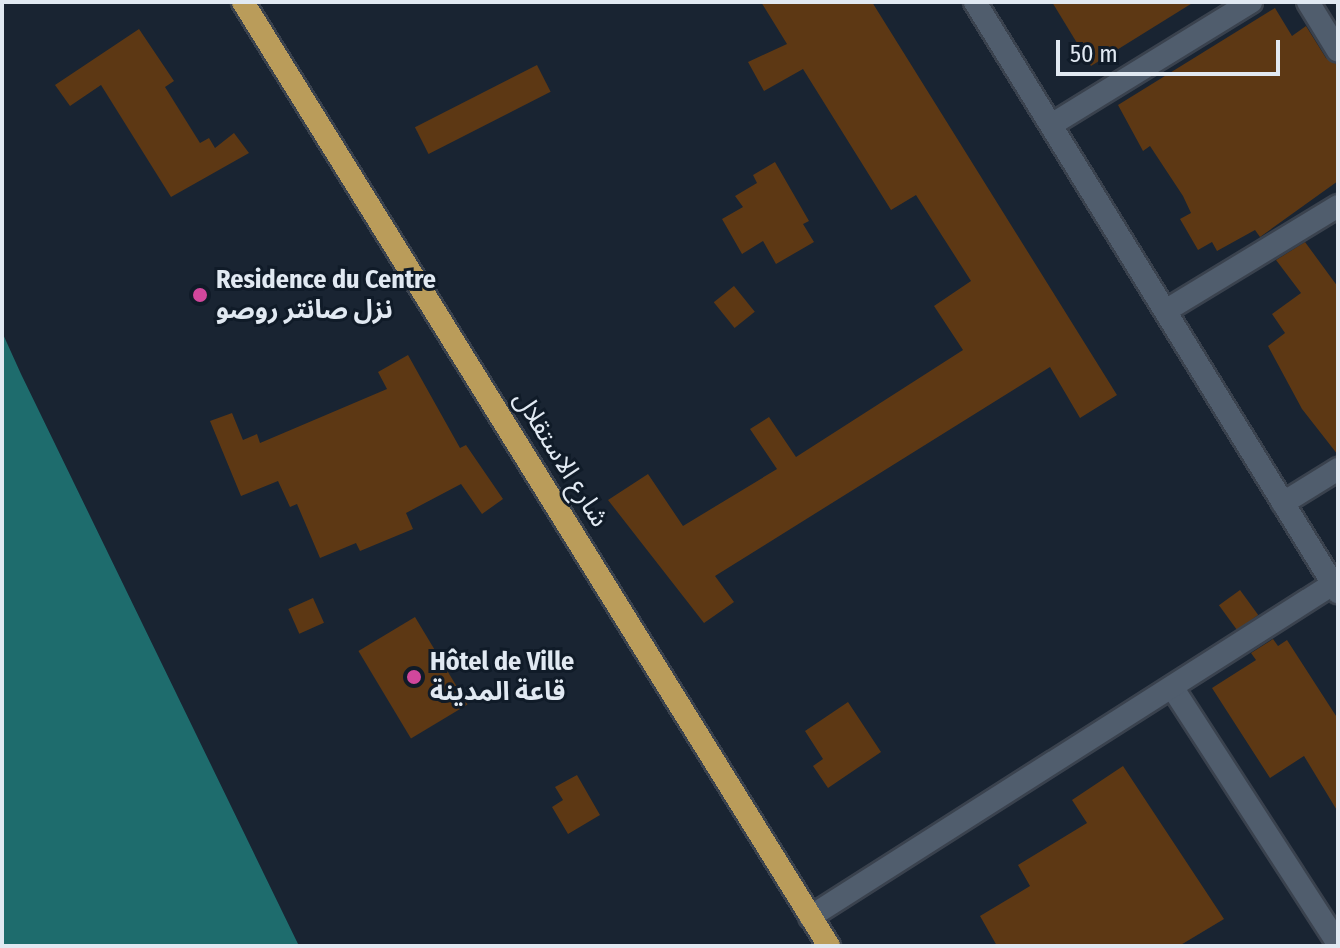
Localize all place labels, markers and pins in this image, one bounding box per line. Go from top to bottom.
place label: Residence du Centre نزل صانتر روصو [216,264,436,326]
marker: Residence du Centre نزل صانتر روصو [191,286,209,304]
place label: Hôtel de Ville قاعة المدينة [430,646,574,708]
marker: Hôtel de Ville قاعة المدينة [405,668,423,686]

